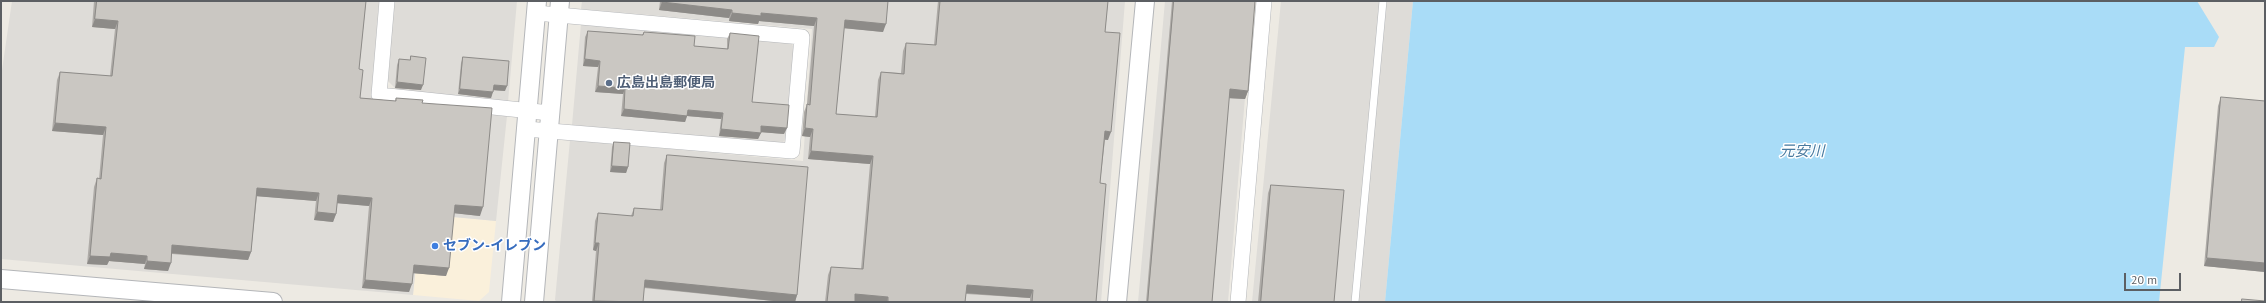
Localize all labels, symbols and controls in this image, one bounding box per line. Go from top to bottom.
place label: 広島出島郵便局 [617,75,715,91]
marker: 広島出島郵便局 [604,78,614,88]
water label: 元安川 [1780,143,1824,161]
place label: セブン-イレブン [443,238,546,254]
marker: セブン-イレブン [430,241,440,251]
scale bar [2126,265,2183,291]
text: 20 m [2131,272,2157,287]

